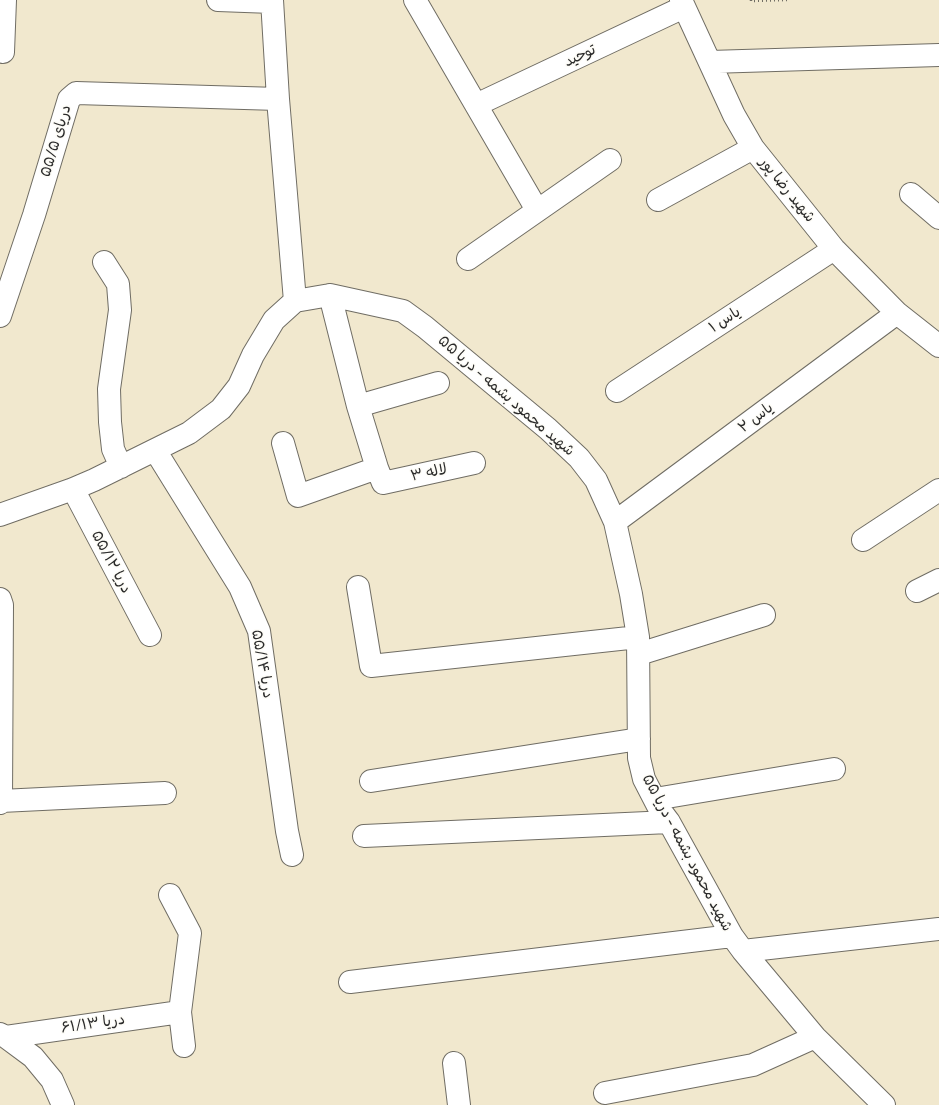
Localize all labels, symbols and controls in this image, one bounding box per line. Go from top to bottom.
street label: توحید [561,41,599,71]
street label: دریای ۵۵/۵ [36,103,76,179]
street label: شهید رضا پور [755,154,819,226]
street label: یاس ۱ [706,303,744,337]
street label: شهید محمود بشمه - دریا ۵۵ [434,332,578,460]
street label: یاس ۲ [735,399,777,437]
street label: لاله ۳ [409,460,449,486]
street label: دریا ۵۵/۱۲ [87,528,135,596]
street label: دریا ۵۵/۱۴ [247,628,277,700]
street label: شهید محمود بشمه - دریا ۵۵ [638,771,736,935]
street label: دریا ۶۱/۱۳ [60,1011,126,1037]

